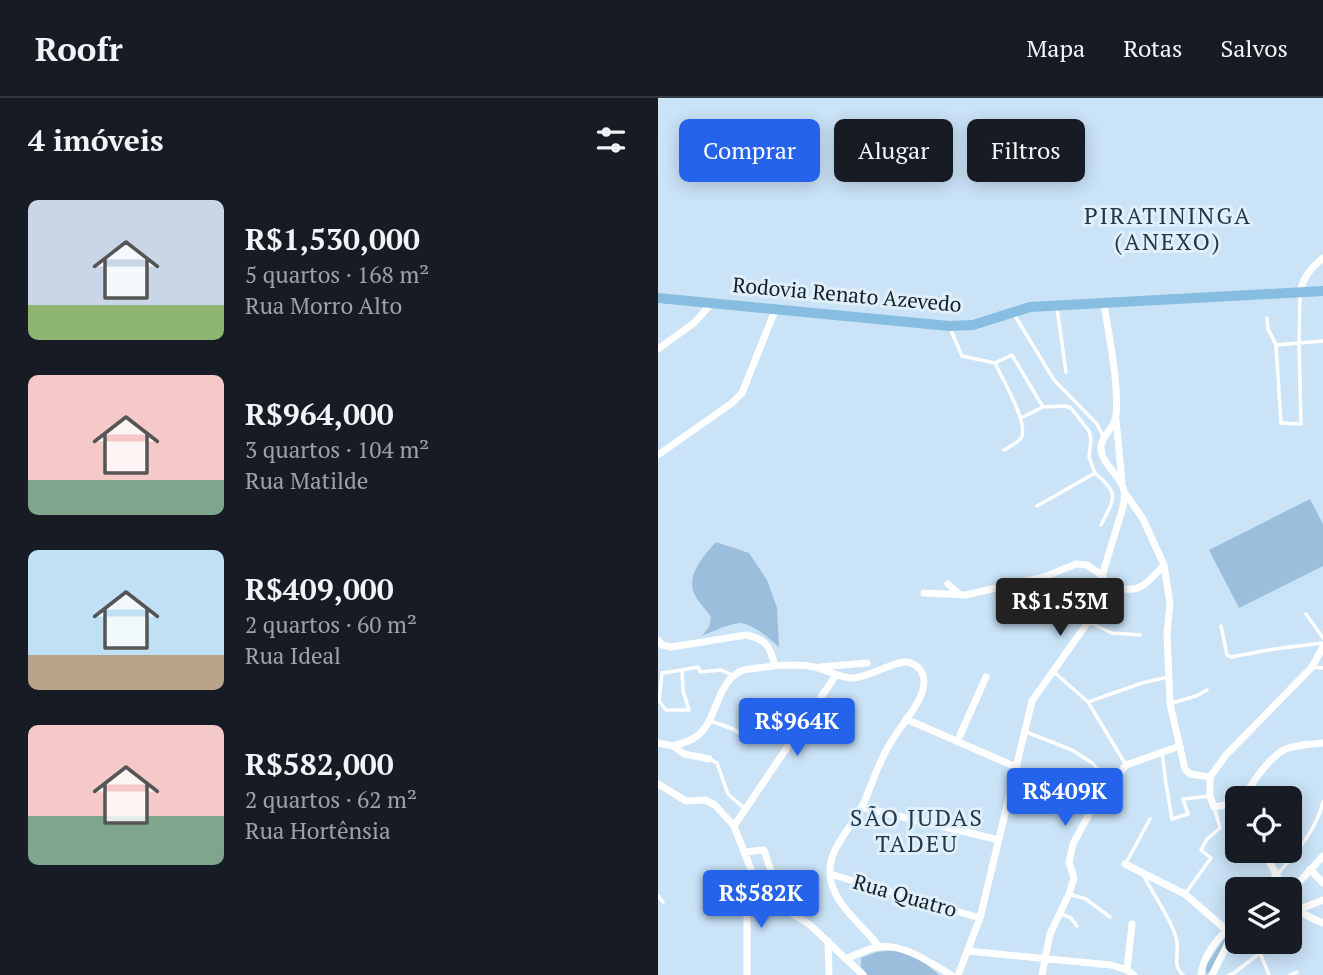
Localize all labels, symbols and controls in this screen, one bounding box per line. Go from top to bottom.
text: Roofr [35,27,123,70]
text: Mapa [1026,32,1085,64]
text: Rotas [1123,32,1182,64]
text: Salvos [1220,32,1288,64]
chip: Comprar [679,119,820,182]
chip: Alugar [834,119,953,182]
chip: Filtros [967,119,1085,182]
text: 4 imóveis [28,120,163,160]
icon: filters [592,121,630,159]
district label: PIRATININGA (ANEXO) [1084,200,1252,257]
text: R$1,530,000 [245,219,420,259]
icon: home [84,228,168,312]
text: 5 quartos · 168 m² [245,259,429,290]
street label: Rodovia Renato Azevedo [732,270,963,318]
text: Rua Morro Alto [245,290,402,321]
text: R$964,000 [245,394,394,434]
icon: home [84,403,168,487]
text: 3 quartos · 104 m² [245,434,429,465]
text: Rua Matilde [245,465,368,496]
text: R$409,000 [245,569,394,609]
icon: home [84,578,168,662]
pin: R$1.53M [995,578,1125,638]
text: R$1.53M [1012,585,1108,616]
text: 2 quartos · 60 m² [245,609,417,640]
text: Rua Ideal [245,640,341,671]
pin: R$964K [740,698,854,758]
text: R$964K [755,705,839,736]
text: R$582,000 [245,744,394,784]
icon: home [84,753,168,837]
pin: R$409K [1008,768,1122,828]
text: R$409K [1023,775,1107,806]
text: 2 quartos · 62 m² [245,784,417,815]
map controls [1225,786,1302,954]
button: locate [1225,786,1302,863]
district label: SÃO JUDAS TADEU [850,802,984,859]
text: Rua Hortênsia [245,815,391,846]
street label: Rua Quatro [850,867,960,923]
pin: R$582K [704,870,818,930]
text: R$582K [719,877,803,908]
button: layers [1225,877,1302,954]

